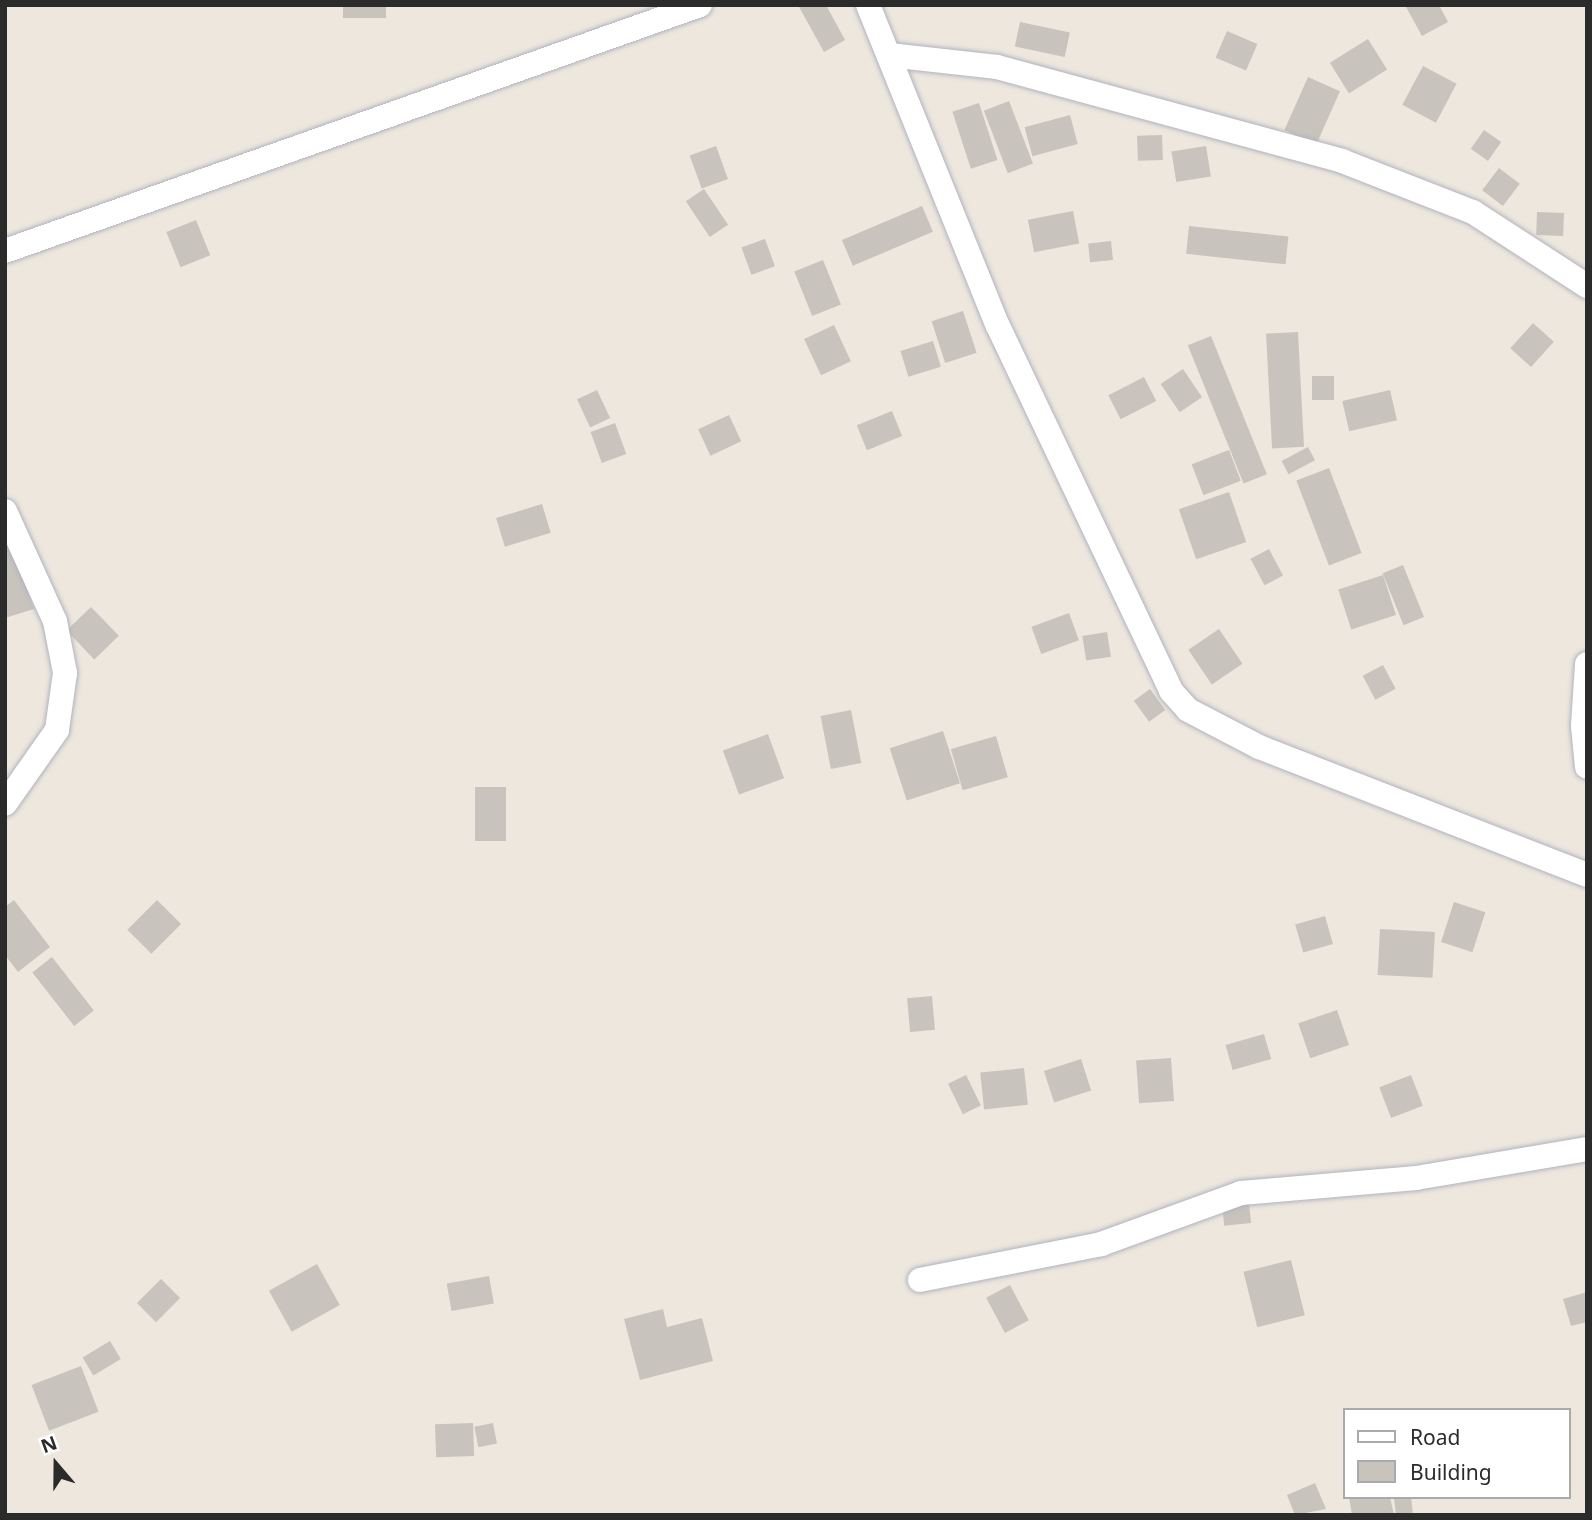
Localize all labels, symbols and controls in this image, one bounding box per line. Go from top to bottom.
legend [1344,1408,1571,1499]
text: Road [1410,1423,1460,1451]
north arrow [21,1429,91,1499]
text: N [37,1429,61,1459]
text: Building [1410,1458,1492,1486]

